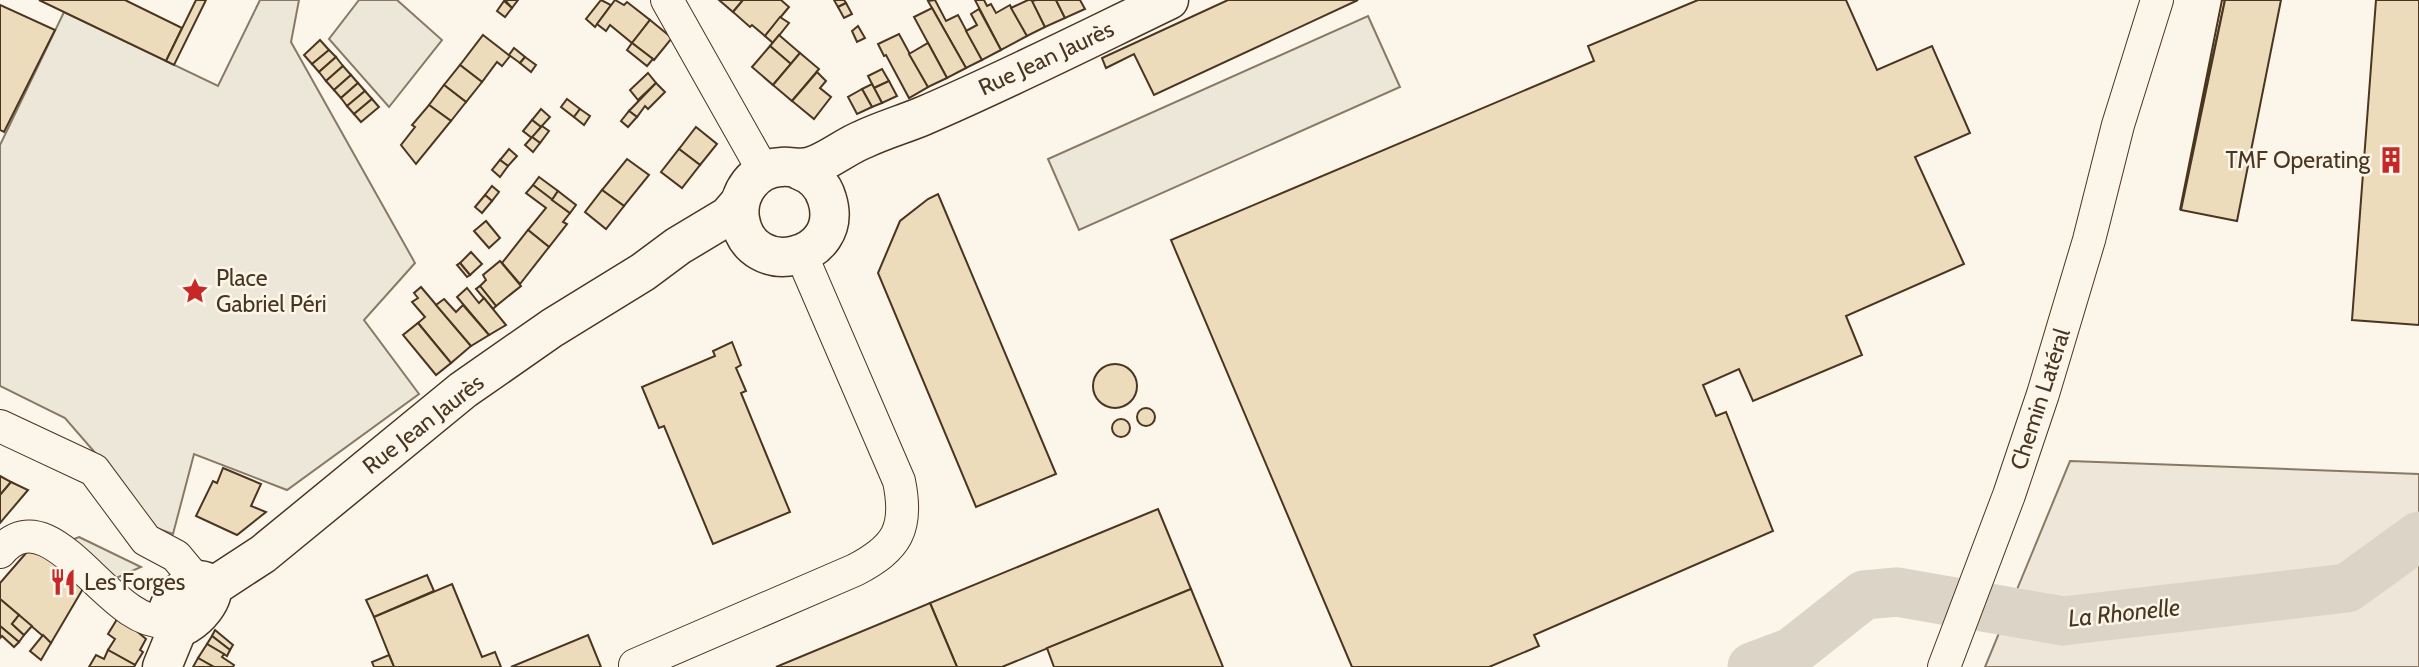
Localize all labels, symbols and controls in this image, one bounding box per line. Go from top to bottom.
street label: Rue Jean Jaurès [974,14,1118,102]
building icon: TMF Operating [2376,145,2406,175]
place label: TMF Operating [2226,146,2371,174]
place label: Place Gabriel Péri [216,264,327,318]
place icon: Place Gabriel Péri [180,276,210,306]
street label: Chemin Latéral [2004,324,2076,473]
street label: Rue Jean Jaurès [357,368,489,480]
restaurant icon: Les Forges [48,567,78,597]
place label: Les Forges [84,568,185,596]
water label: La Rhonelle [2067,592,2181,633]

